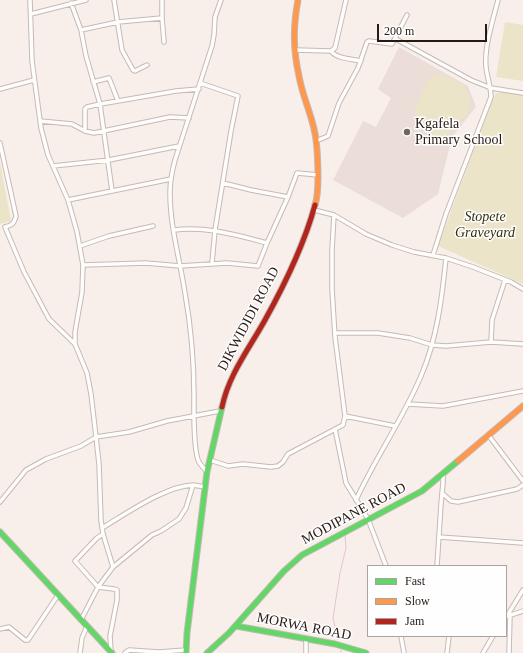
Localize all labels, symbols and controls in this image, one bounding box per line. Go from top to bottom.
scale bar [379,16,489,42]
text: 200 m [384,24,414,38]
place label: Kgafela Primary School [415,116,502,148]
marker: Kgafela Primary School [402,127,412,137]
park label: Stopete Graveyard [455,209,515,242]
street label: DIKWIDIDI ROAD [214,264,284,374]
street label: MODIPANE ROAD [299,479,409,549]
legend [367,565,507,637]
text: Fast [405,574,425,588]
text: Slow [405,594,430,608]
street label: MORWA ROAD [255,610,353,644]
text: Jam [405,614,424,628]

